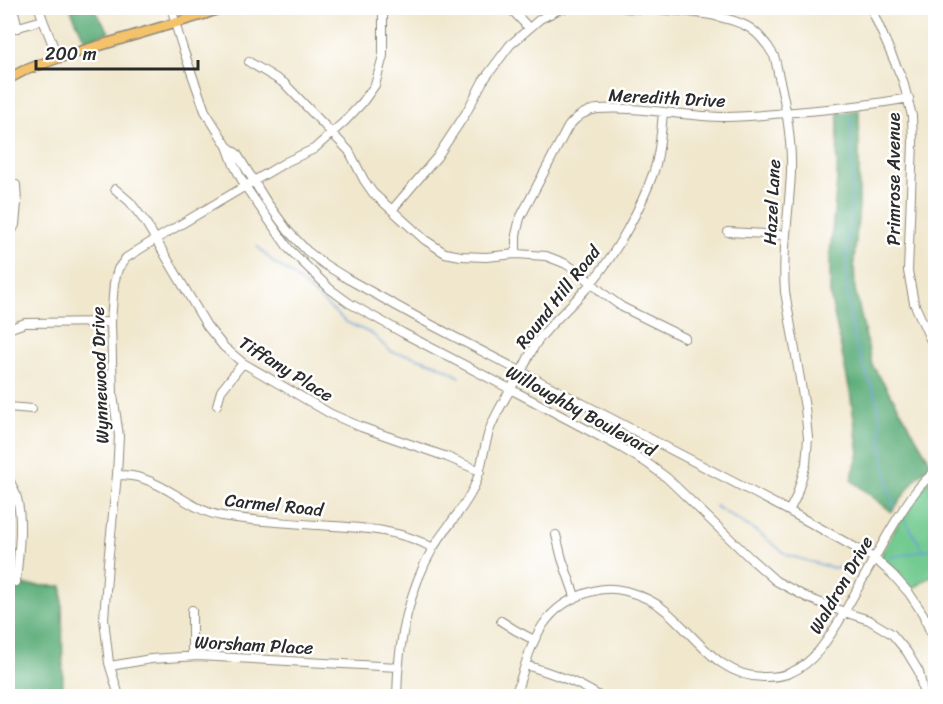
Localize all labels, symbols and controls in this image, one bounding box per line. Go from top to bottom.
scale bar [36,33,198,71]
text: 200 m [45,38,97,70]
street label: Meredith Drive [608,79,726,117]
street label: Primrose Avenue [878,112,910,245]
street label: Hazel Lane [754,158,790,246]
street label: Round Hill Road [507,237,610,356]
street label: Wynnewood Drive [82,306,118,444]
street label: Tiffany Place [232,327,340,411]
street label: Willoughby Boulevard [500,356,664,466]
street label: Carmel Road [223,484,326,526]
street label: Waldron Drive [800,530,882,640]
street label: Worsham Place [194,626,314,664]

